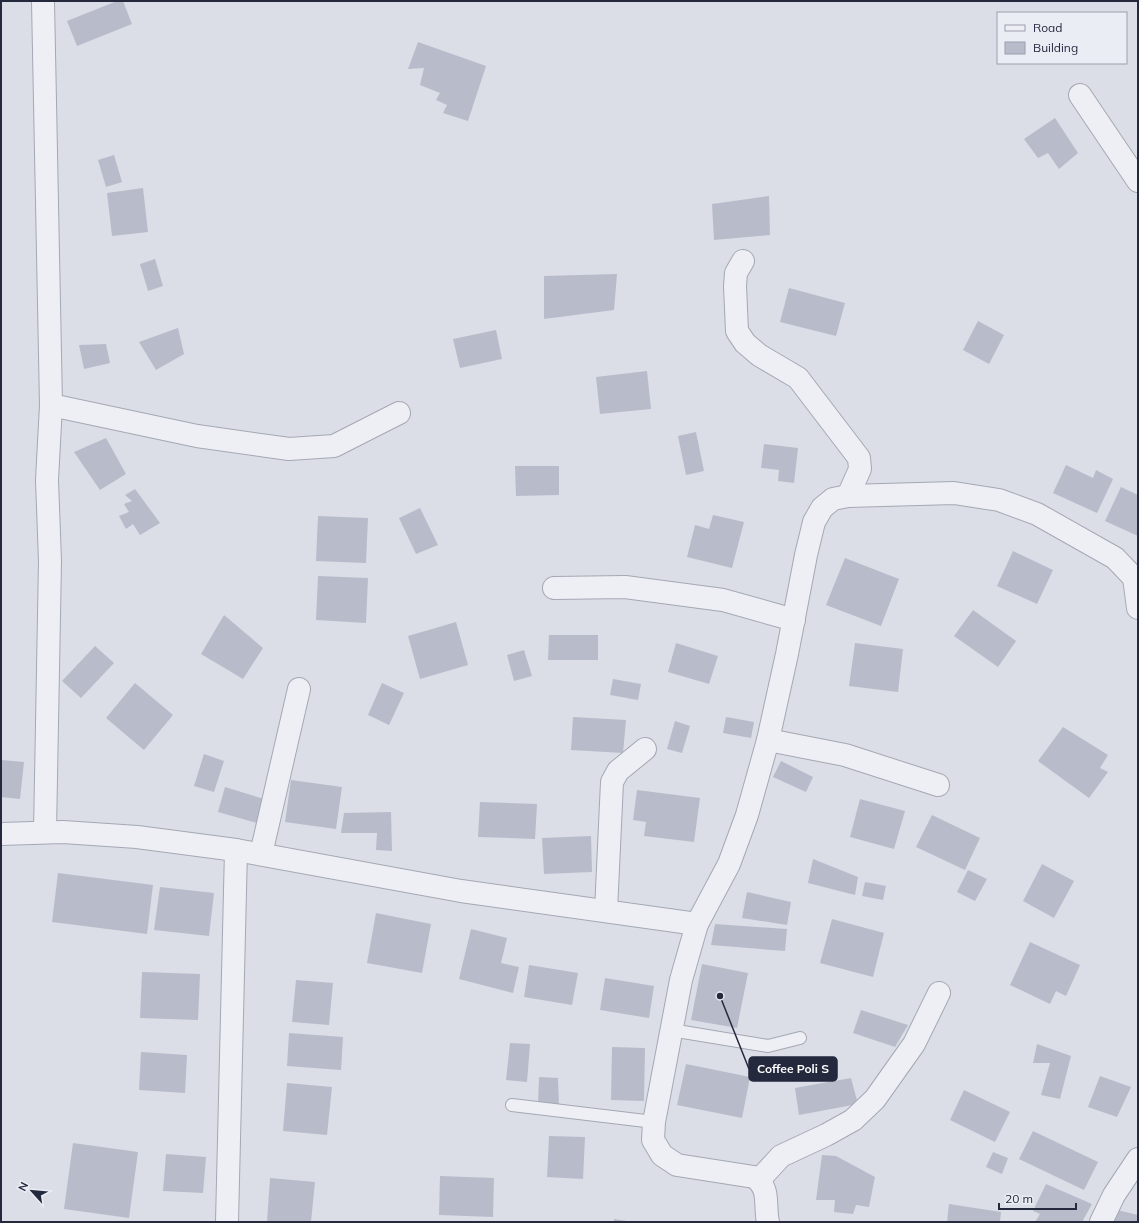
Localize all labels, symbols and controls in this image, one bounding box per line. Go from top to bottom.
legend [997,12,1127,64]
text: Road [1033,20,1062,35]
text: Building [1033,40,1078,55]
callout: Coffee Poli S [749,1057,837,1081]
text: Coffee Poli S [757,1061,829,1076]
north arrow [12,1171,52,1211]
text: N [15,1180,31,1193]
scale bar [999,1185,1076,1211]
text: 20 m [1005,1191,1033,1206]

